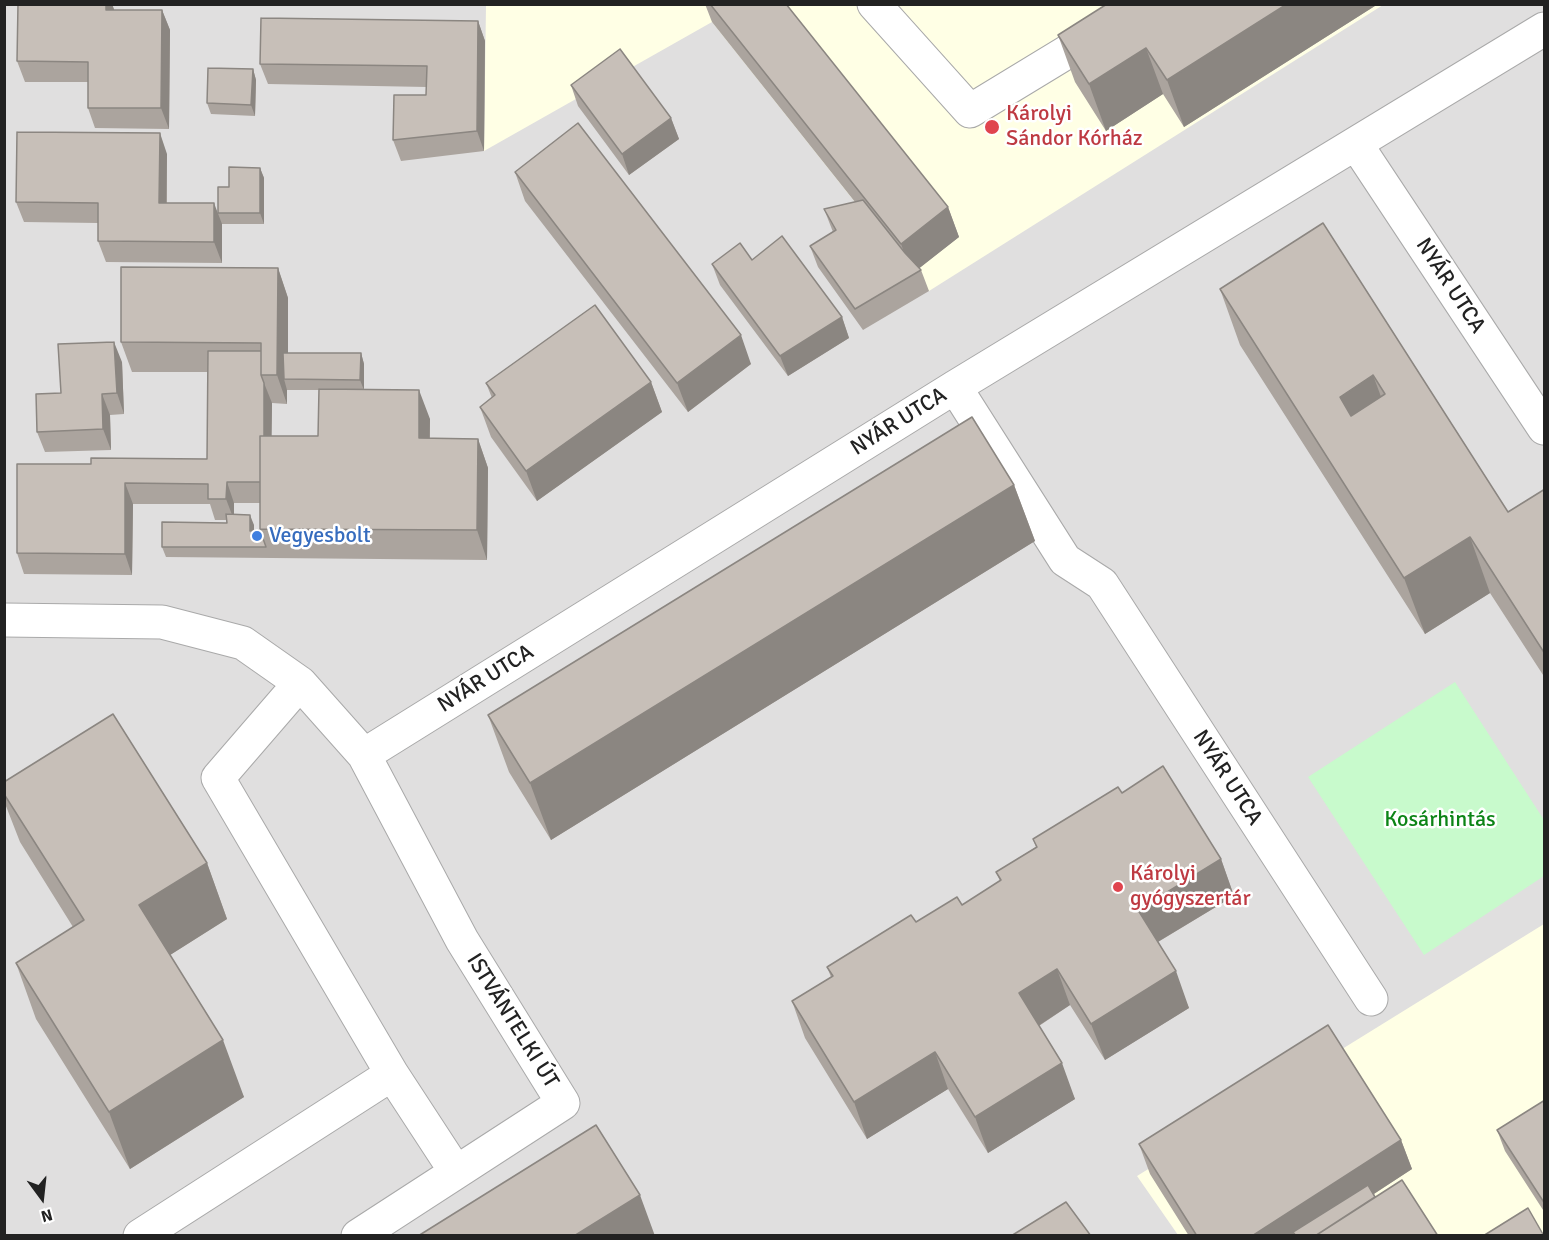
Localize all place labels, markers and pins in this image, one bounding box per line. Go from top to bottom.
place label: Károlyi Sándor Kórház [1006,101,1143,152]
marker: Károlyi Sándor Kórház [983,118,1001,136]
place label: Vegyesbolt [269,523,371,549]
marker: Vegyesbolt [250,529,264,543]
place label: Károlyi gyógyszertár [1130,861,1251,912]
marker: Károlyi gyógyszertár [1111,880,1125,894]

